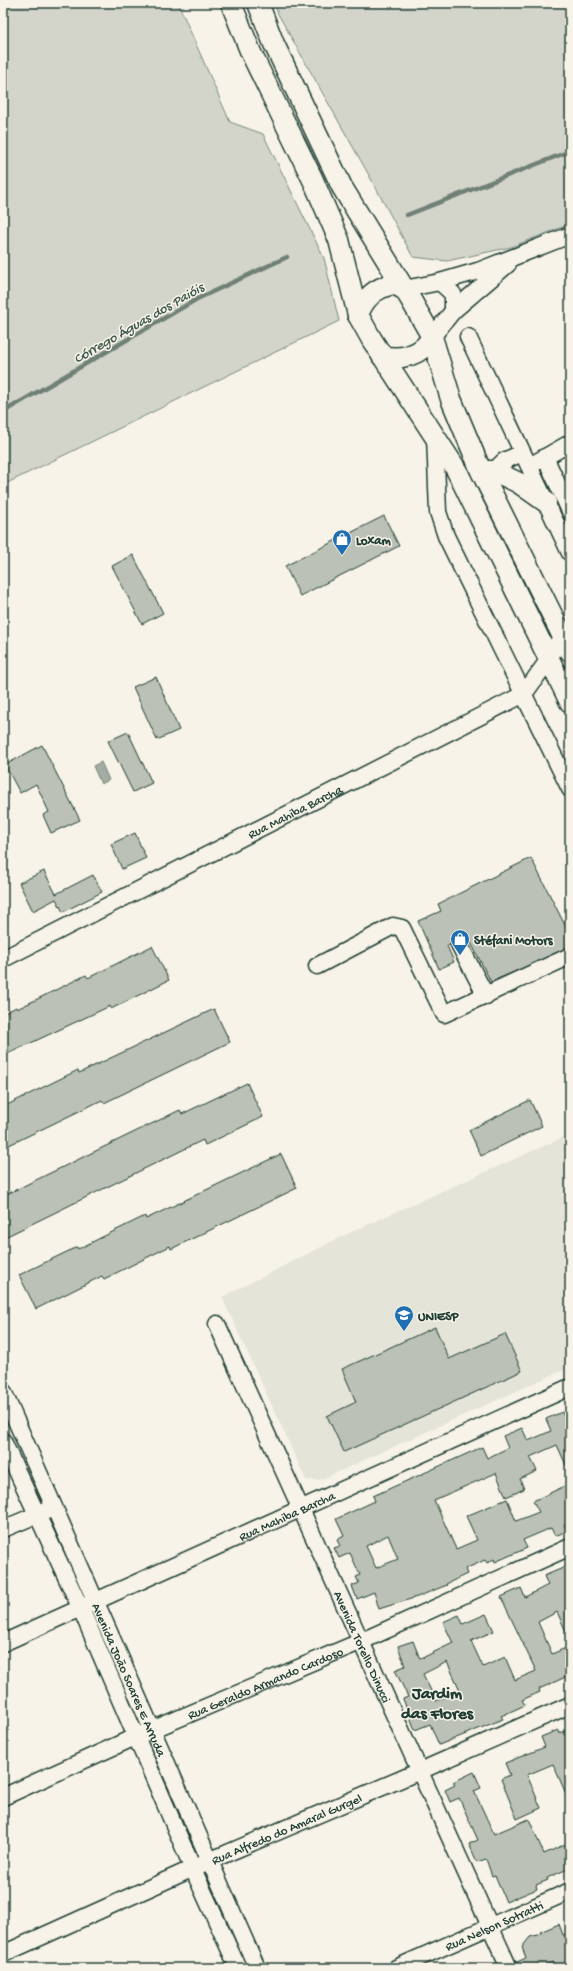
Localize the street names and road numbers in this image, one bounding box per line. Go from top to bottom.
street label: Rua Mahiba Barcha [246,782,346,843]
street label: Rua Mahiba Barcha [237,1489,338,1545]
street label: Avenida Torello Dinucci [329,1589,393,1706]
street label: Avenida João Soares E Arruda [87,1601,168,1760]
street label: Rua Geraldo Armando Cardoso [186,1645,346,1724]
street label: Rua Alfredo do Amaral Gurgel [210,1792,365,1869]
street label: Rua Nelson Sotratti [444,1899,546,1955]

